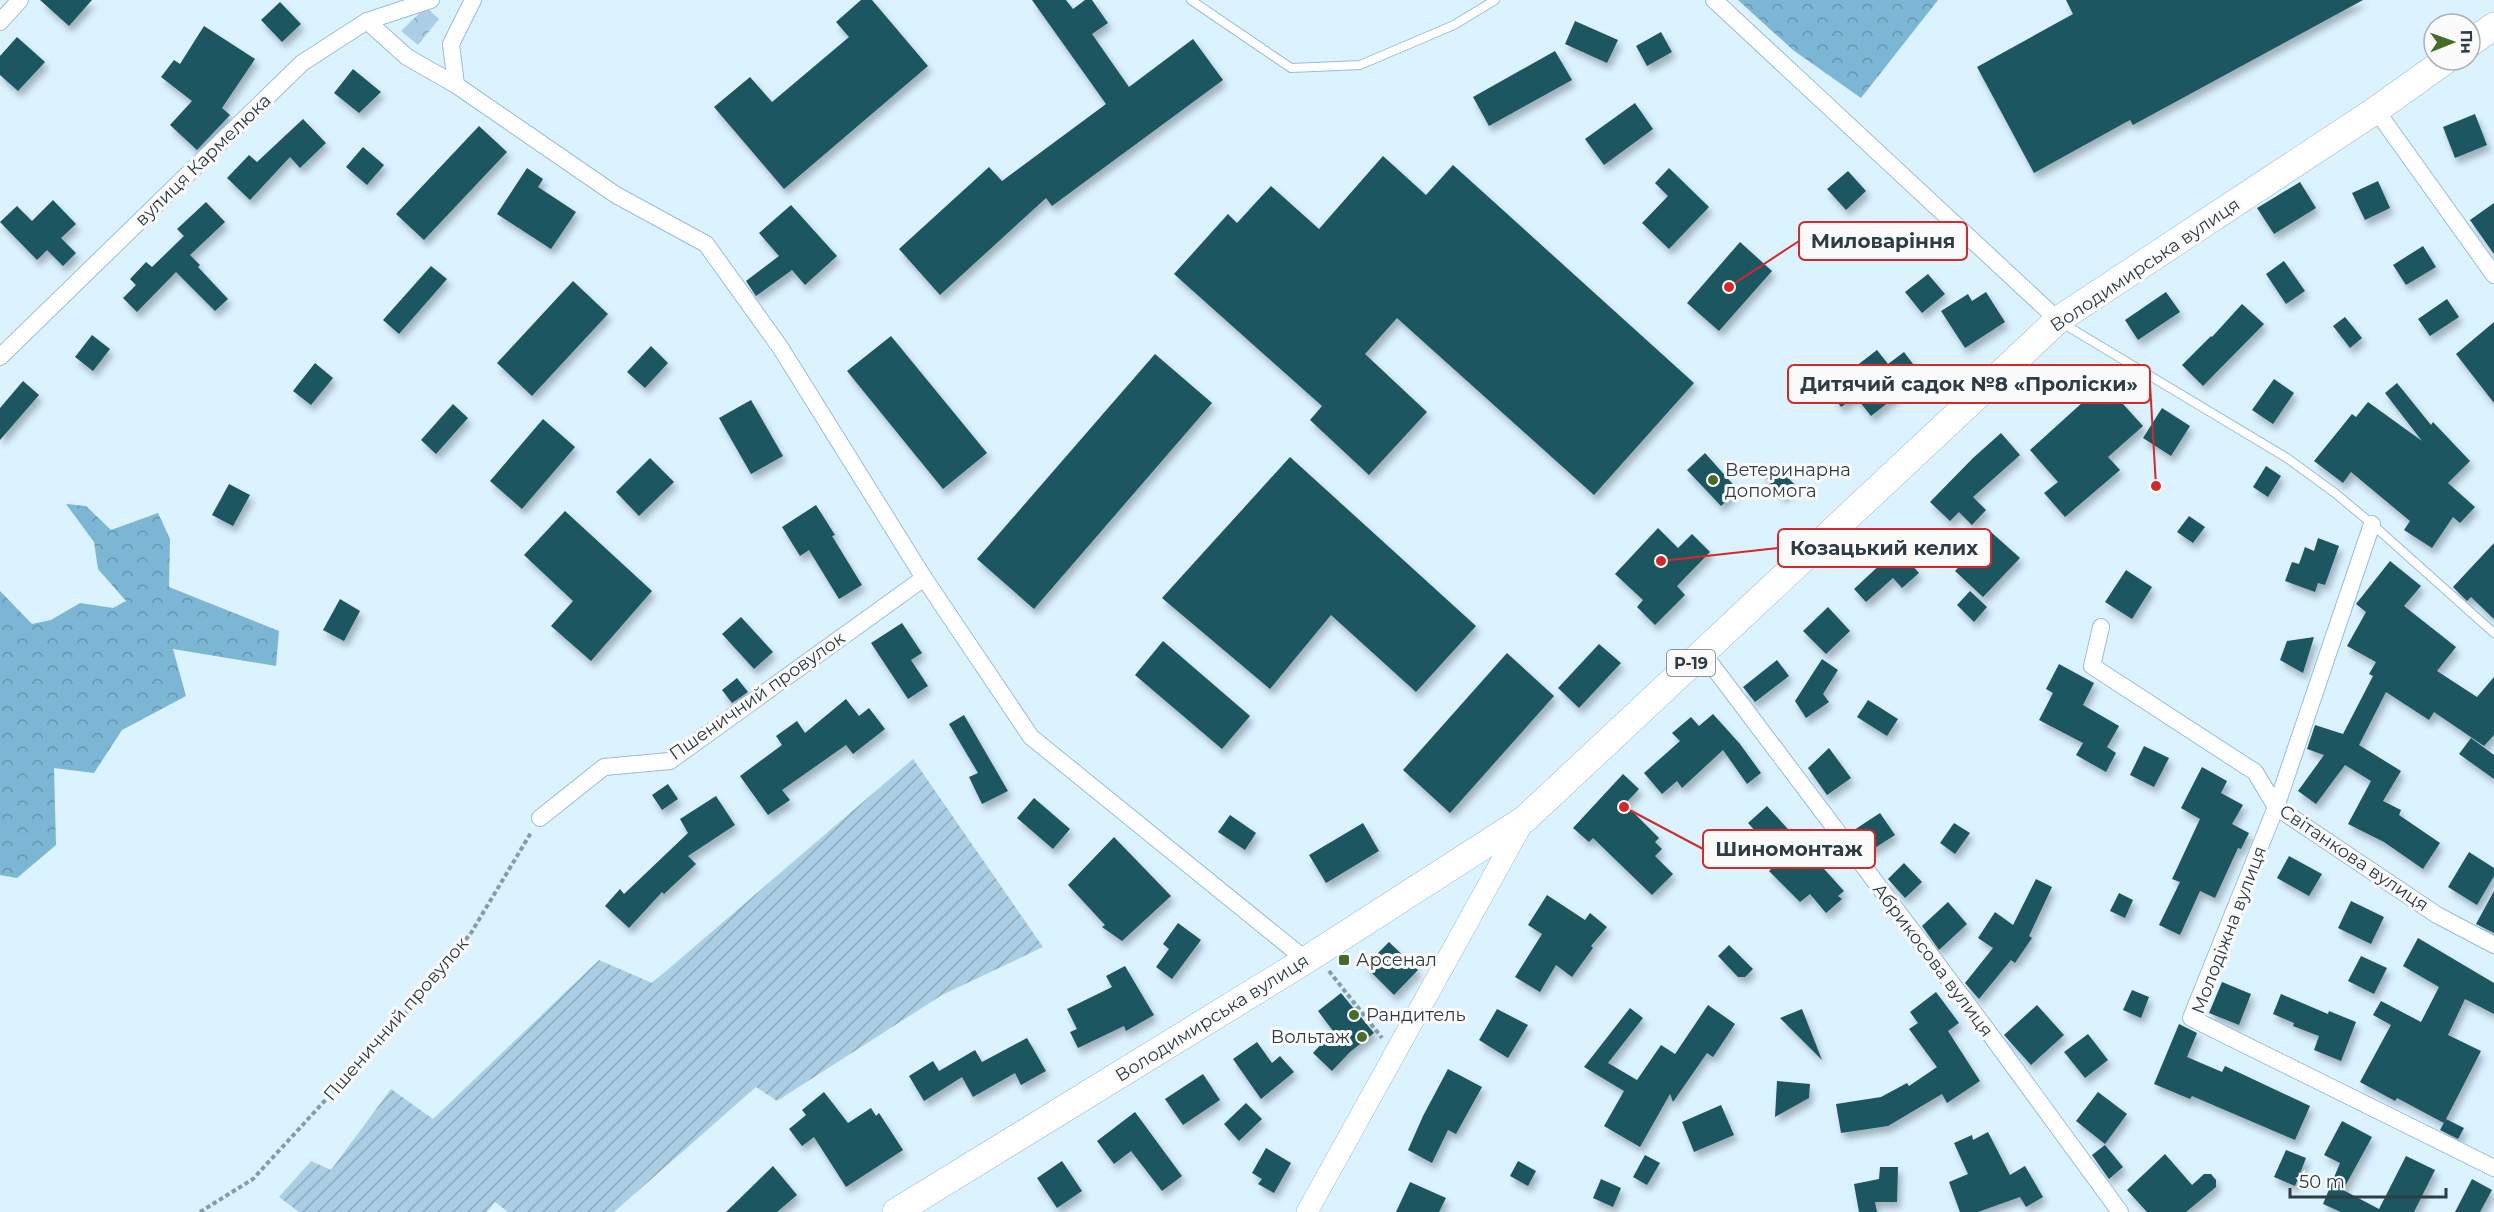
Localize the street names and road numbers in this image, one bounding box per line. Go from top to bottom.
street label: вулиця Кармелюка [131,89,275,231]
street label: Володимирська вулиця [2046,193,2244,337]
street label: Пшеничний провулок [665,627,850,765]
road number: Р-19 [1667,650,1715,676]
street label: Світанкова вулиця [2275,800,2433,916]
street label: Молодіжна вулиця [2187,843,2271,1017]
street label: Абрикосова вулиця [1868,879,1998,1041]
street label: Пшеничний провулок [319,932,473,1105]
street label: Володимирська вулиця [1111,949,1313,1087]

